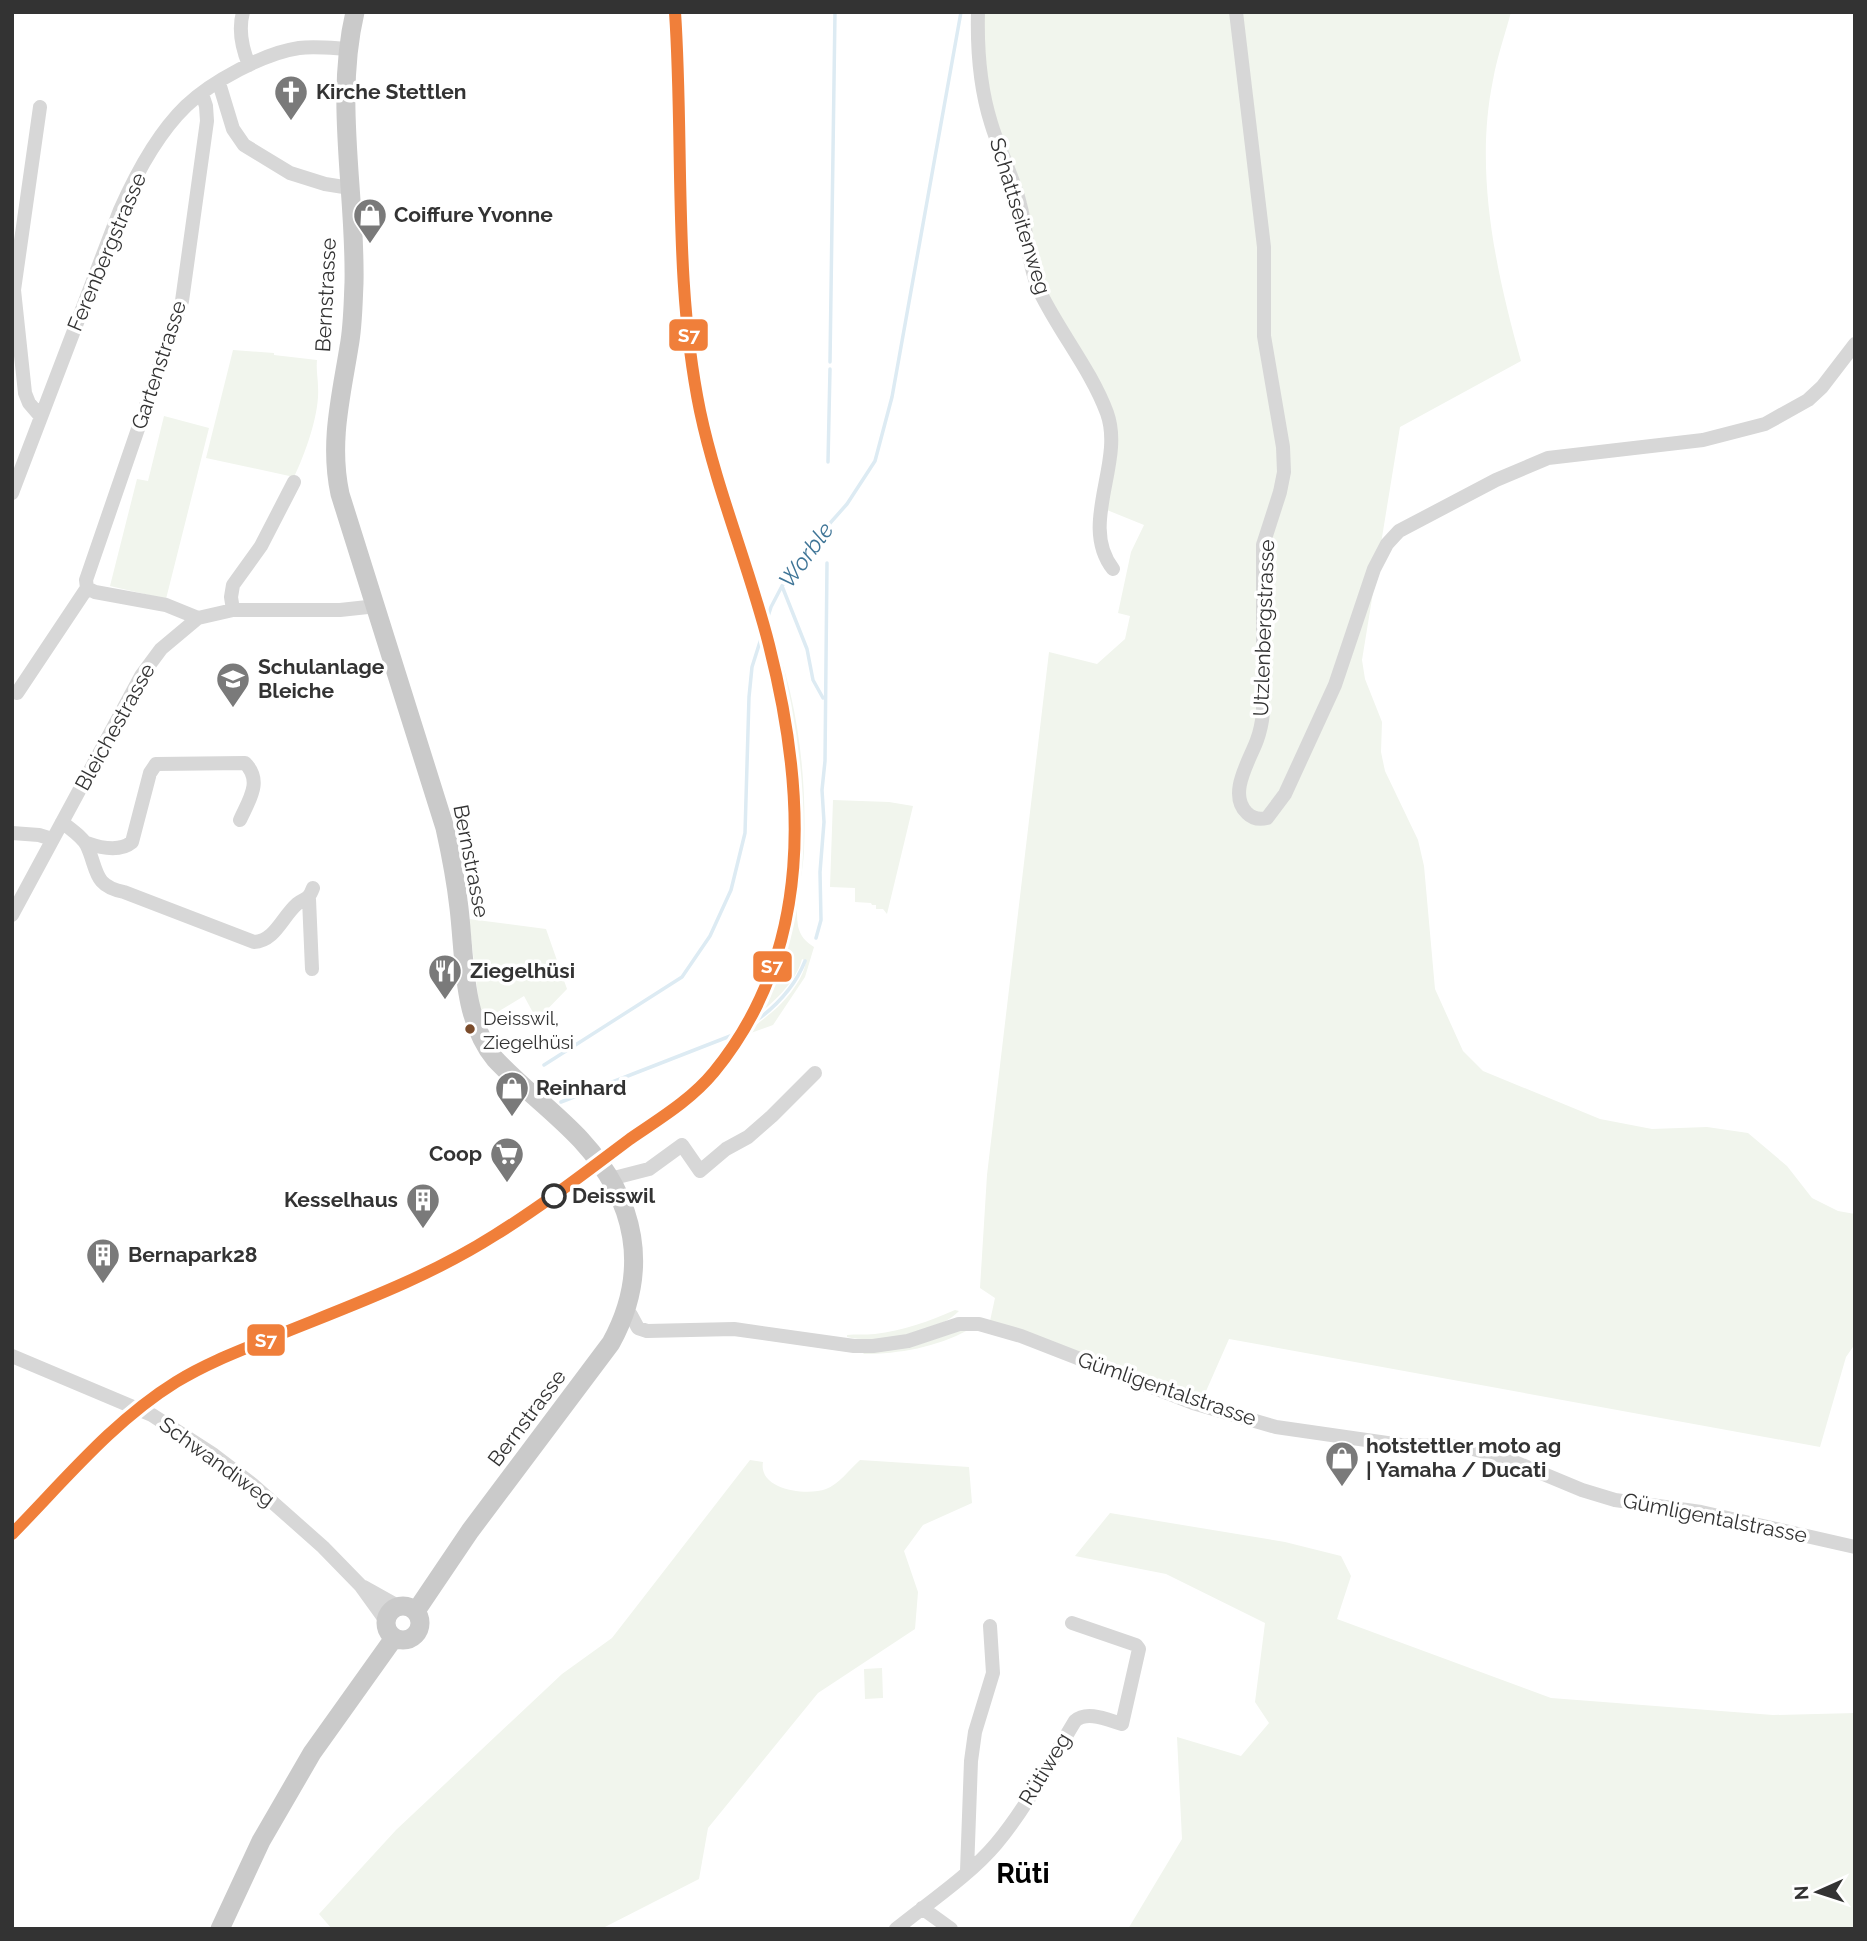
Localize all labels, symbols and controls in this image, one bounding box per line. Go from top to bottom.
church icon: Kirche Stettlen [272,73,310,122]
place label: Kirche Stettlen [316,79,467,104]
street label: Schattseitenweg [985,135,1056,297]
street label: Ferenbergstrasse [62,169,151,335]
shop icon: Coiffure Yvonne [351,196,389,245]
place label: Coiffure Yvonne [394,202,553,227]
street label: Bernstrasse [310,237,341,353]
street label: Gartenstrasse [126,297,191,432]
line badge: S7 [668,318,709,352]
text: S7 [678,324,700,346]
water label: Worble [773,517,838,593]
street label: Utzlenbergstrasse [1248,539,1279,717]
place label: Schulanlage Bleiche [258,654,385,703]
street label: Bleichestrasse [69,659,160,795]
school or university icon: Schulanlage Bleiche [214,660,252,709]
street label: Bernstrasse [448,802,495,919]
line badge: S7 [752,950,793,983]
restaurant icon: Ziegelhüsi [426,952,464,1001]
text: S7 [761,955,783,977]
place label: Ziegelhüsi [470,958,575,983]
place label: Deisswil, Ziegelhüsi [483,1007,574,1053]
marker: Deisswil, Ziegelhüsi [463,1022,477,1036]
shop icon: Reinhard [493,1069,531,1118]
place label: Reinhard [536,1075,627,1100]
supermarket icon: Coop [488,1135,526,1184]
place label: Coop [429,1141,482,1166]
building icon: Kesselhaus [404,1181,442,1230]
place label: Deisswil [572,1183,655,1208]
marker: Deisswil [542,1184,566,1208]
place label: Kesselhaus [284,1187,398,1212]
building icon: Bernapark28 [84,1236,122,1285]
place label: Bernapark28 [128,1242,257,1267]
line badge: S7 [246,1323,286,1357]
text: S7 [255,1329,277,1351]
street label: Gümligentalstrasse [1075,1346,1260,1431]
street label: Bernstrasse [482,1364,571,1471]
street label: Schwandiweg [155,1411,280,1512]
place label: hotstettler moto ag | Yamaha / Ducati [1366,1433,1561,1482]
shop icon: hotstettler moto ag | Yamaha / Ducati [1323,1439,1361,1488]
street label: Gümligentalstrasse [1621,1487,1809,1548]
street label: Rütiweg [1013,1728,1076,1809]
district label: Rüti [996,1857,1050,1890]
north arrow [1783,1857,1853,1927]
text: N [1790,1885,1812,1901]

